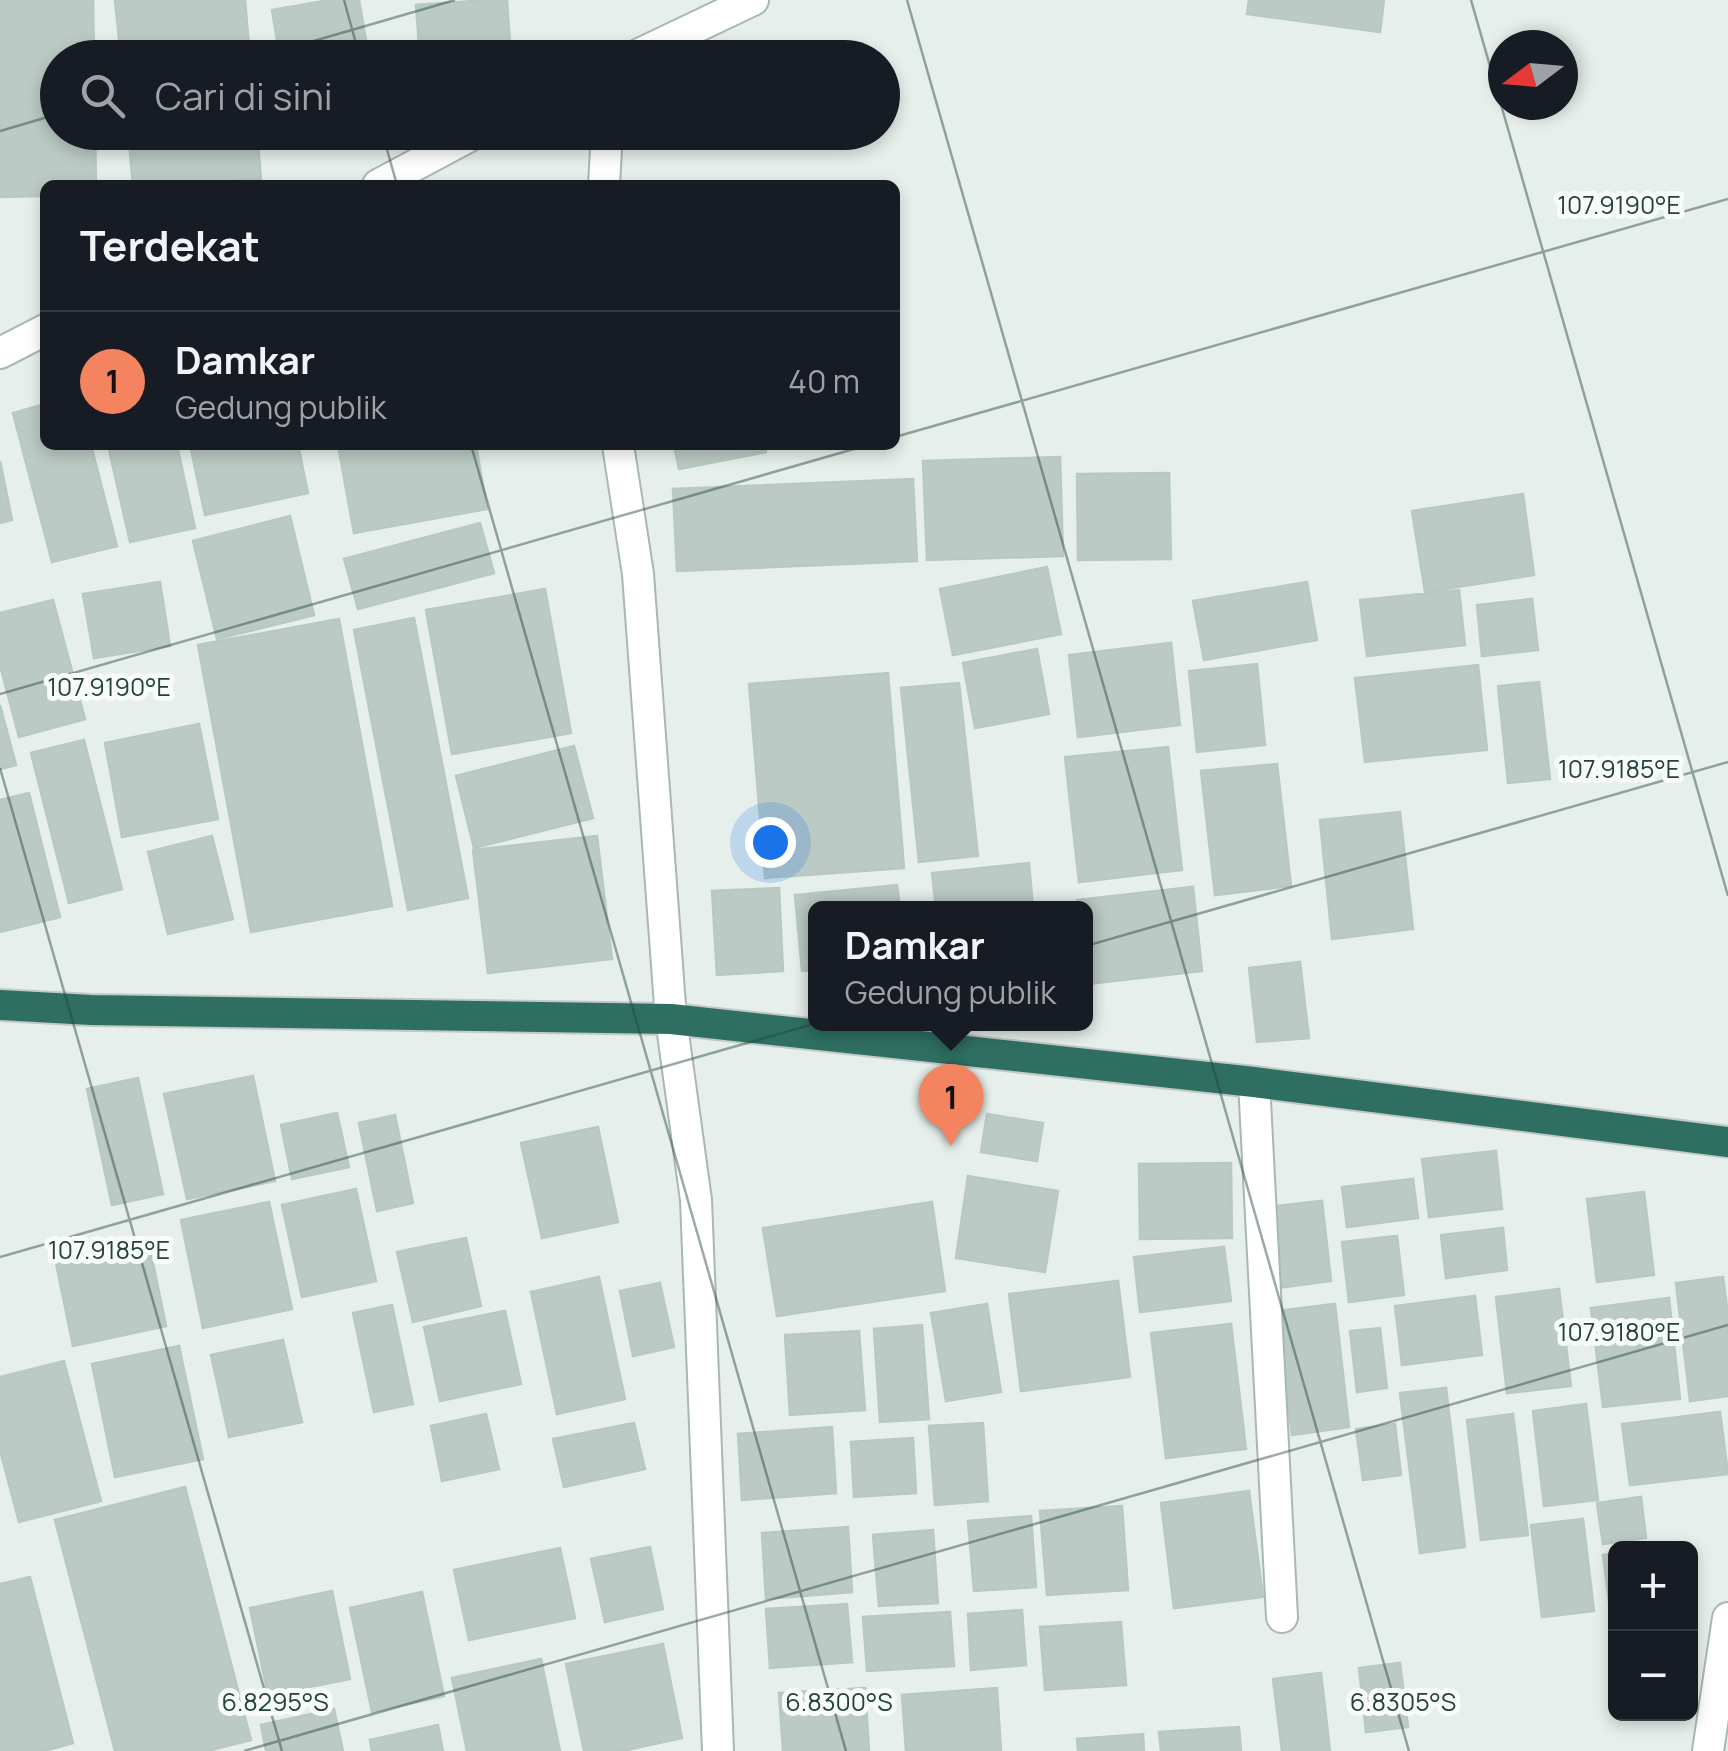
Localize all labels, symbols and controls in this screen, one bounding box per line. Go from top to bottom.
north arrow [1488,30,1578,120]
search box [40,40,900,150]
icon: search [75,68,130,123]
text: Cari di sini [155,69,333,121]
text: 107.9190°E [1557,187,1681,222]
text: Terdekat [80,216,260,274]
text: Damkar [175,333,315,385]
text: 1 [105,359,120,403]
text: 40 m [788,359,860,403]
text: Gedung publik [175,385,386,429]
text: 107.9190°E [47,669,171,704]
text: 107.9185°E [1558,751,1680,786]
your location [745,817,796,868]
popup [808,901,1093,1031]
text: Damkar [845,918,985,970]
text: Gedung publik [845,970,1056,1014]
pin: 1 [918,1064,984,1146]
text: 107.9185°E [48,1232,170,1267]
text: 107.9180°E [1558,1314,1680,1349]
map controls [1608,1541,1698,1721]
button: + [1608,1541,1698,1631]
button: − [1608,1631,1698,1721]
text: 6.8295°S [221,1684,329,1719]
text: 6.8300°S [785,1684,893,1719]
text: 6.8305°S [1350,1684,1456,1719]

